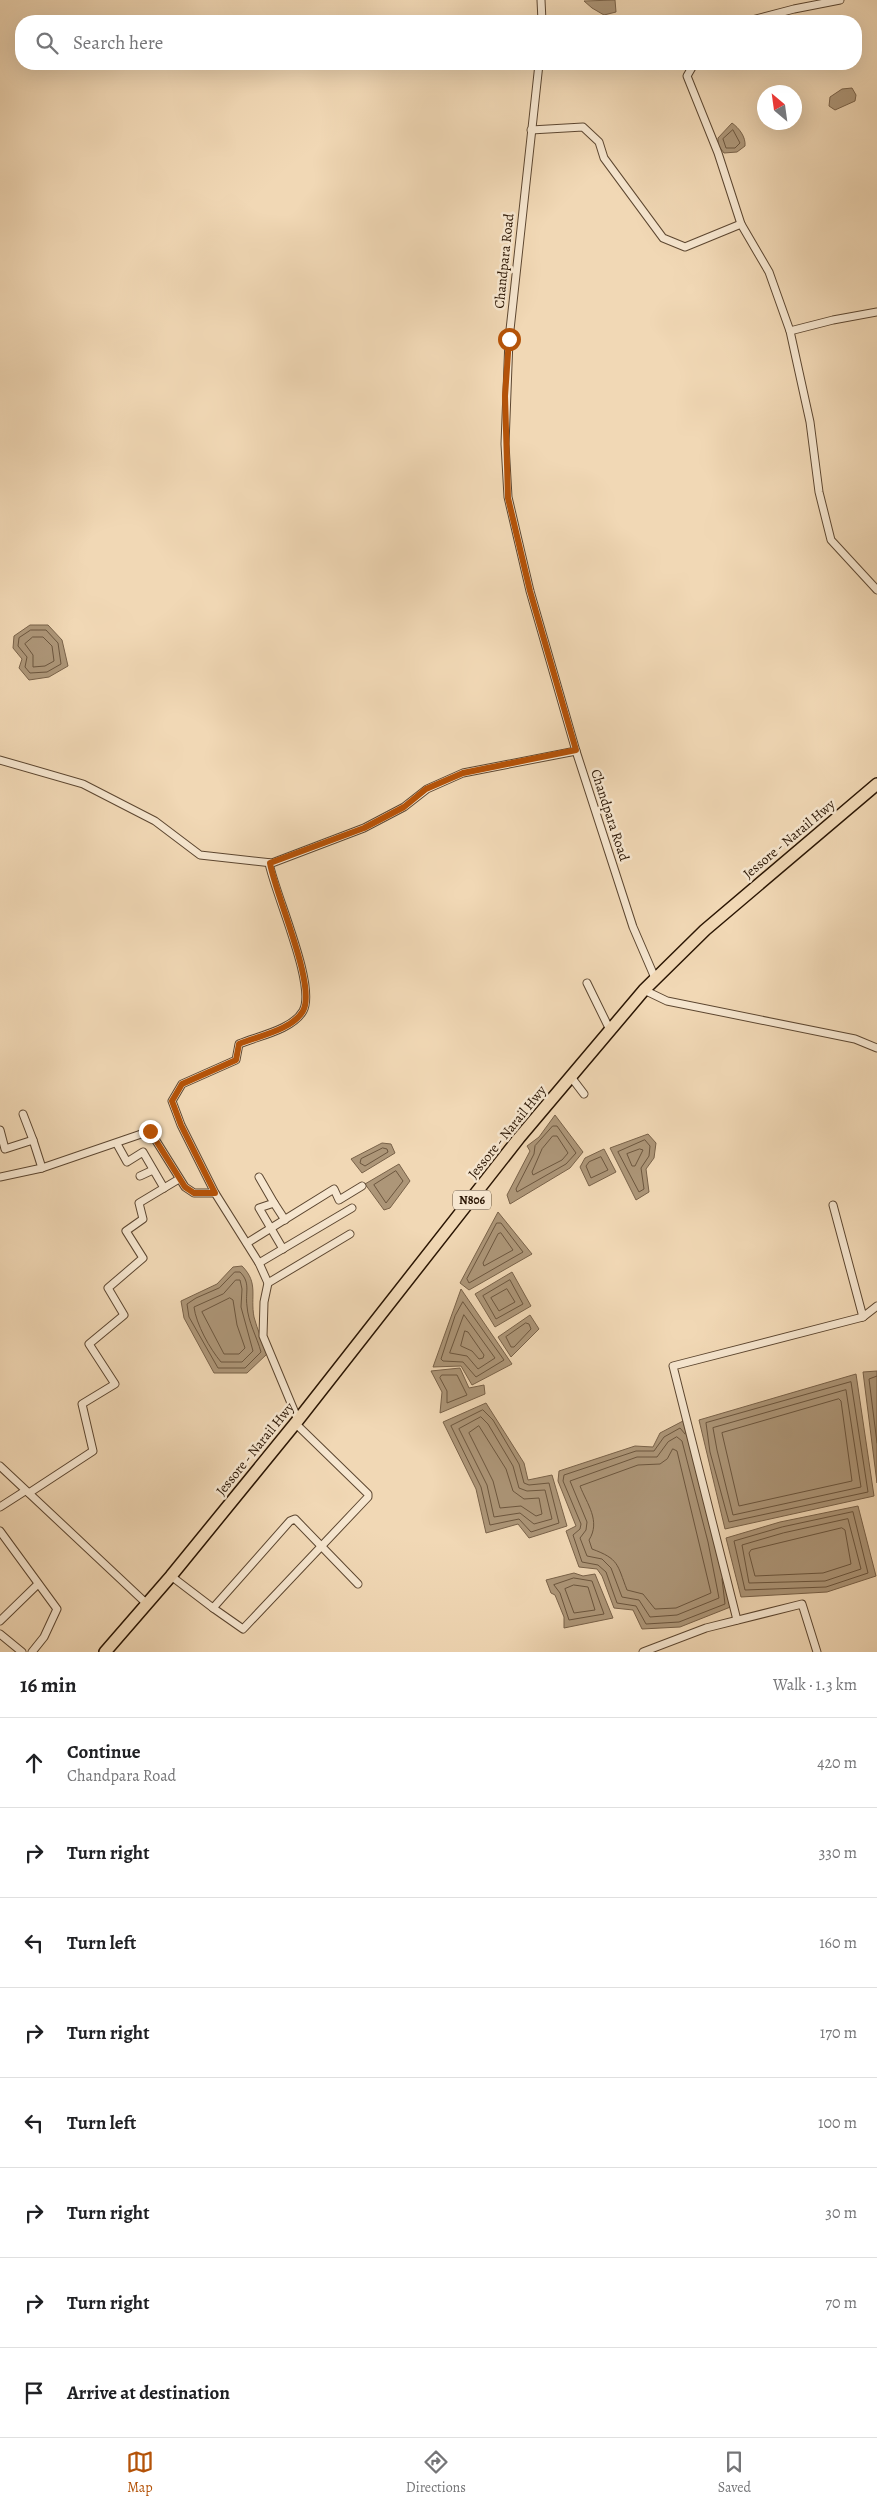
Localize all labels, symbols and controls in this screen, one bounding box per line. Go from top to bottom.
search box [15,15,862,70]
icon: search [33,29,61,57]
text: Search here [73,30,163,56]
north arrow [757,85,802,130]
street label: Chandpara Road [490,212,518,310]
route start [498,328,521,351]
street label: Chandpara Road [586,767,634,864]
street label: Jessore - Narail Hwy [739,794,840,883]
street label: Jessore - Narail Hwy [464,1081,551,1183]
route end [139,1120,162,1143]
road number: N806 [453,1190,491,1210]
street label: Jessore - Narail Hwy [212,1398,299,1500]
text: 16 min [20,1671,77,1699]
text: Walk · 1.3 km [773,1674,857,1696]
text: Continue [67,1739,141,1765]
icon: ahead [20,1749,48,1777]
text: 420 m [817,1752,857,1774]
text: Chandpara Road [67,1765,176,1787]
icon: right [20,1839,48,1867]
text: Turn right [67,1840,149,1866]
text: 330 m [819,1842,857,1864]
icon: left [20,1929,48,1957]
text: Turn left [67,1930,136,1956]
text: 160 m [819,1932,857,1954]
icon: right [20,2019,48,2047]
text: Turn right [67,2020,149,2046]
text: 170 m [820,2022,857,2044]
icon: left [20,2109,48,2137]
text: Turn left [67,2110,136,2136]
text: 100 m [818,2112,857,2134]
icon: right [20,2199,48,2227]
text: Turn right [67,2200,149,2226]
text: 30 m [825,2202,857,2224]
icon: right [20,2289,48,2317]
text: Turn right [67,2290,149,2316]
text: 70 m [825,2292,857,2314]
icon: arrive [20,2379,48,2407]
text: Arrive at destination [67,2380,230,2406]
tab: Map [126,2448,154,2497]
tab: Directions [406,2448,466,2497]
tab: Saved [718,2448,751,2497]

